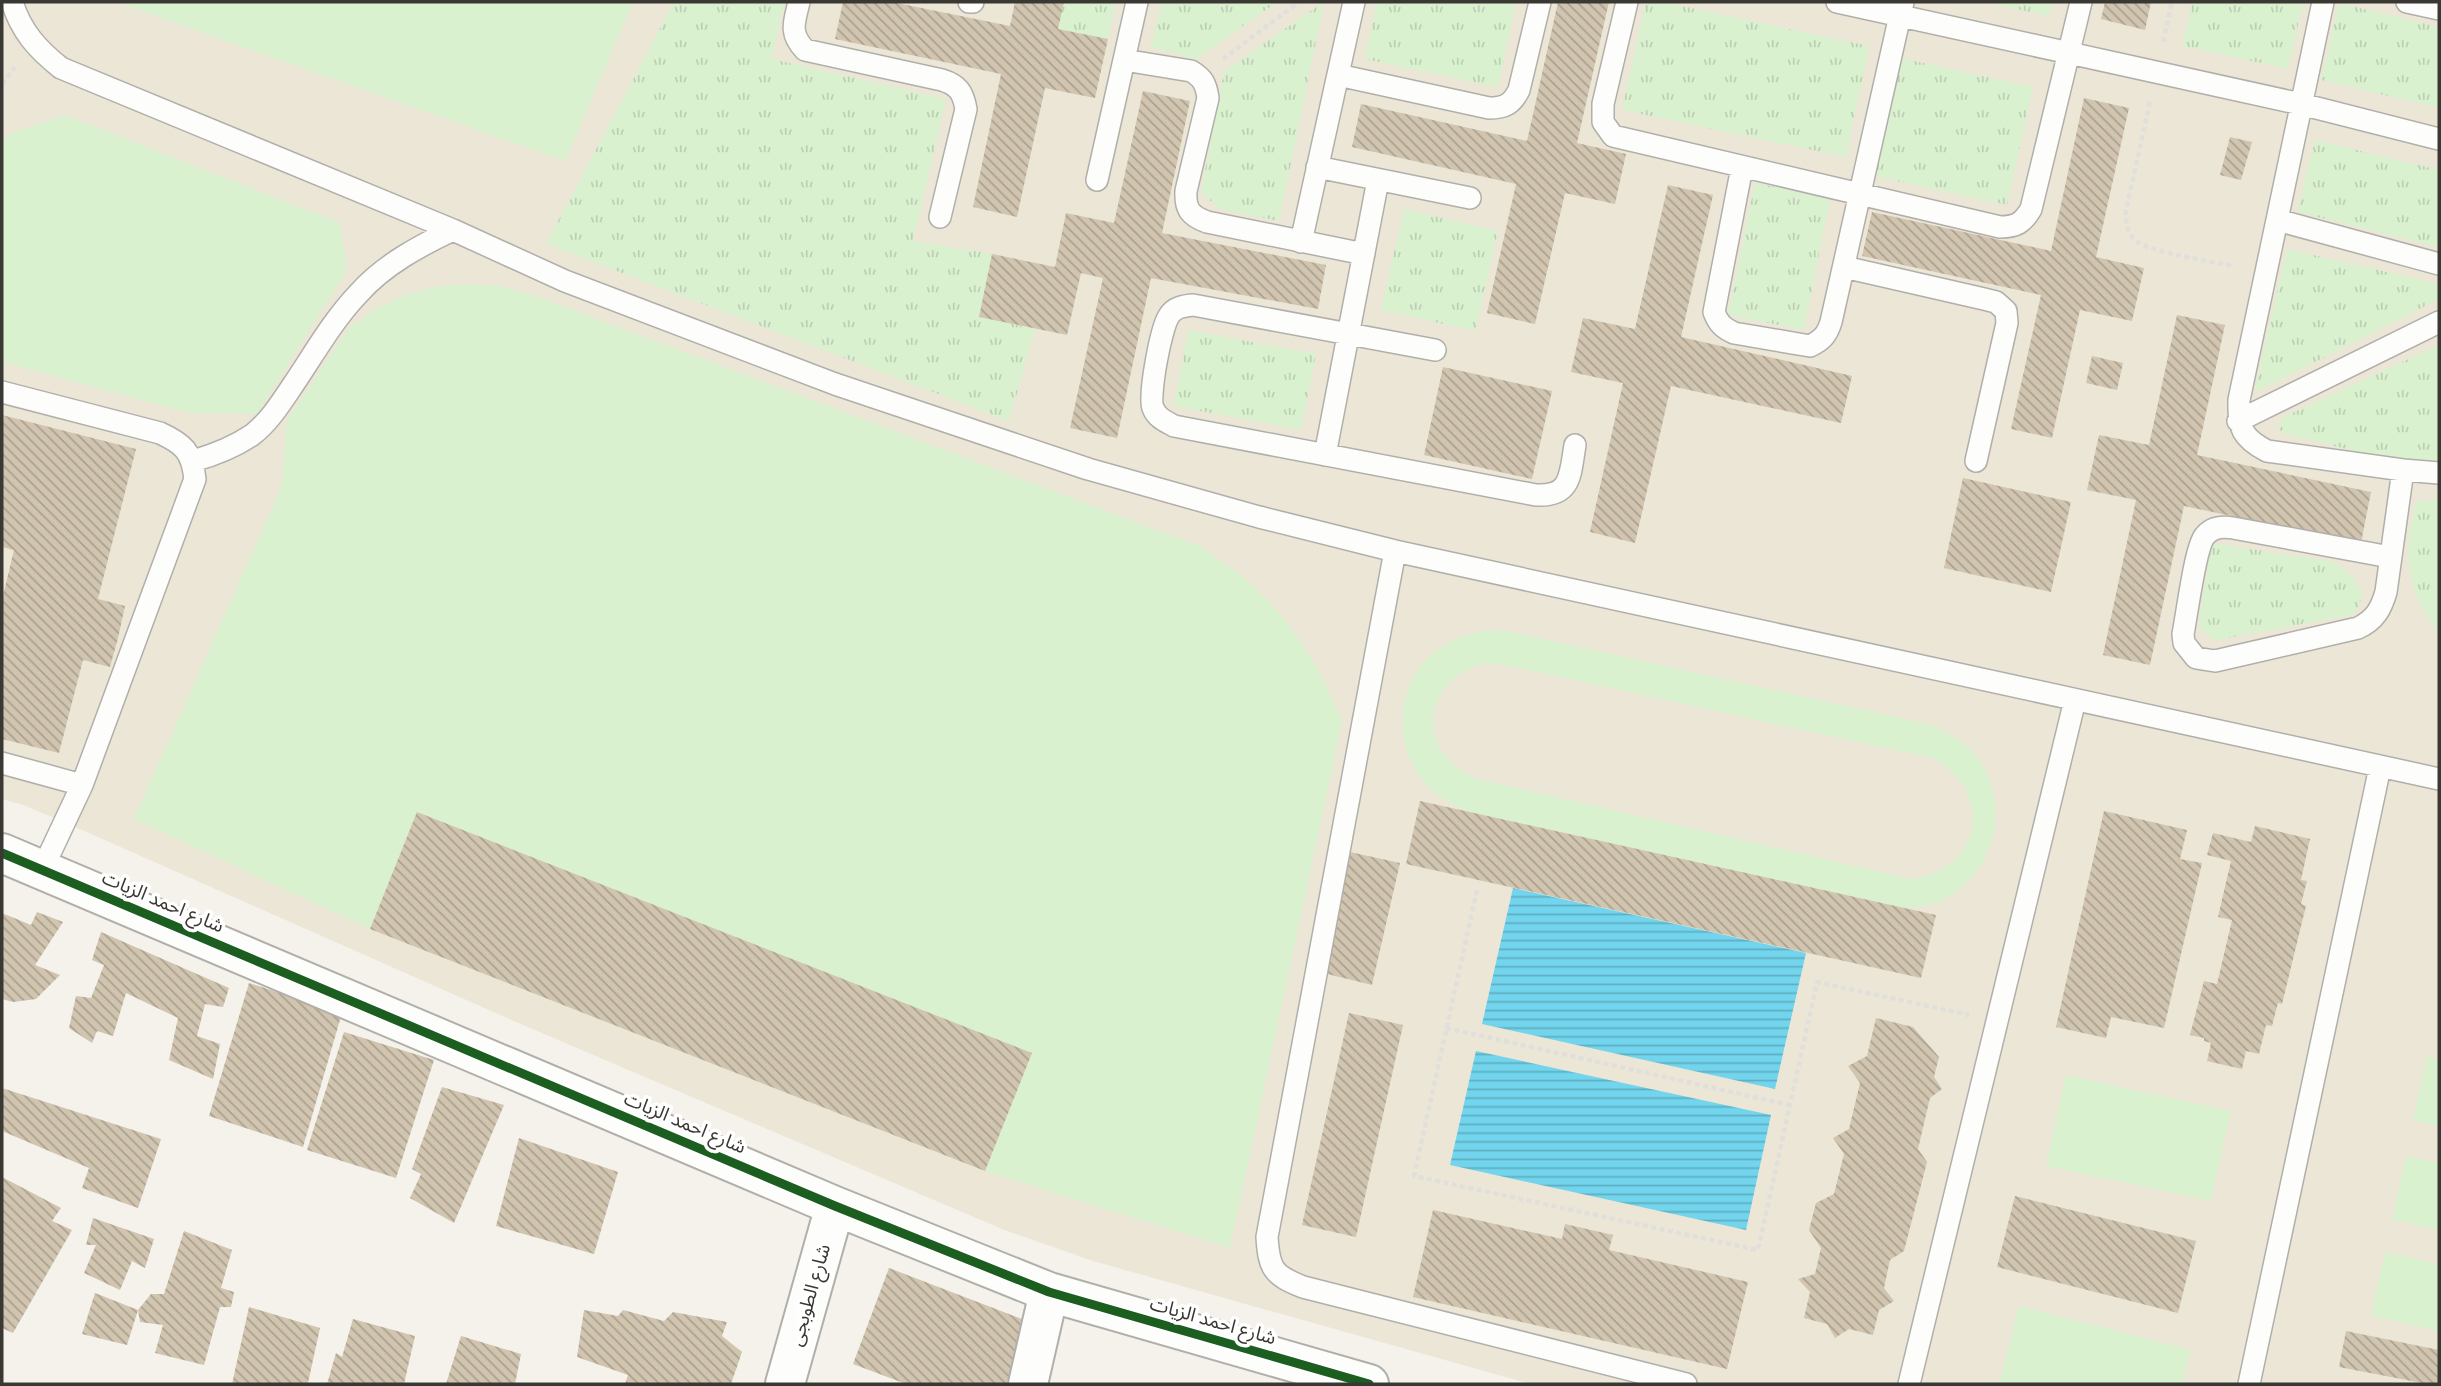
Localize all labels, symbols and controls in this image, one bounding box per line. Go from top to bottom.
street label: شارع احمد الزيات [98,865,228,939]
street label: شارع احمد الزيات [620,1086,750,1160]
street label: شارع الطوبجى [783,1241,837,1349]
street label: شارع احمد الزيات [1147,1291,1279,1351]

